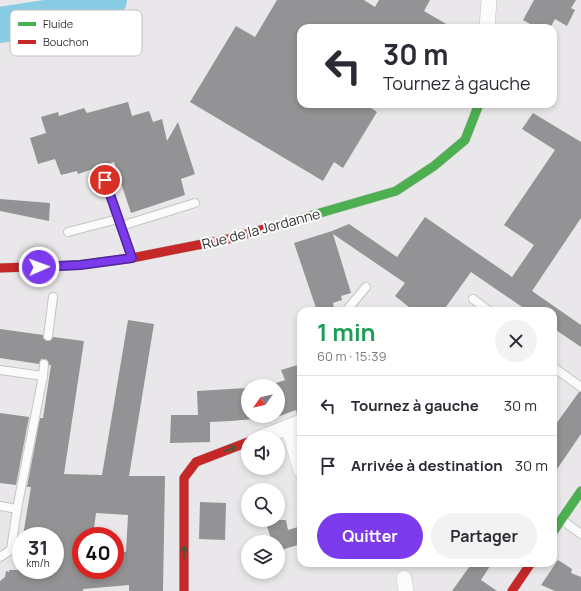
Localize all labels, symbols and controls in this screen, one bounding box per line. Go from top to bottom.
legend [10,10,142,56]
text: Fluide [43,16,74,31]
text: Bouchon [43,34,88,49]
text: 30 m [383,35,448,73]
icon: left [317,40,369,92]
text: Tournez à gauche [383,71,531,95]
pin [88,163,122,197]
icon: arrive [94,169,116,191]
street label: Rue de la Jordanne [200,204,322,253]
position arrow [18,246,60,288]
text: 1 min [317,315,376,348]
button: close [495,320,537,362]
text: 60 m · 15:39 [317,347,387,365]
north arrow [241,379,285,423]
map controls [241,379,285,579]
icon: left [317,395,339,417]
text: Tournez à gauche [351,395,479,416]
text: 30 m [504,395,537,416]
button: sound [241,431,285,475]
one-way arrow [224,445,236,453]
icon: arrive [317,455,339,477]
text: Arrivée à destination [351,455,503,476]
text: 30 m [515,455,548,476]
button: search [241,483,285,527]
button: Quitter [317,513,423,559]
button: Partager [431,513,537,559]
speed limit sign: 40 [72,527,124,579]
text: 31 [28,534,48,561]
button: layers [241,535,285,579]
one-way arrow [180,546,188,559]
text: km/h [26,556,50,570]

